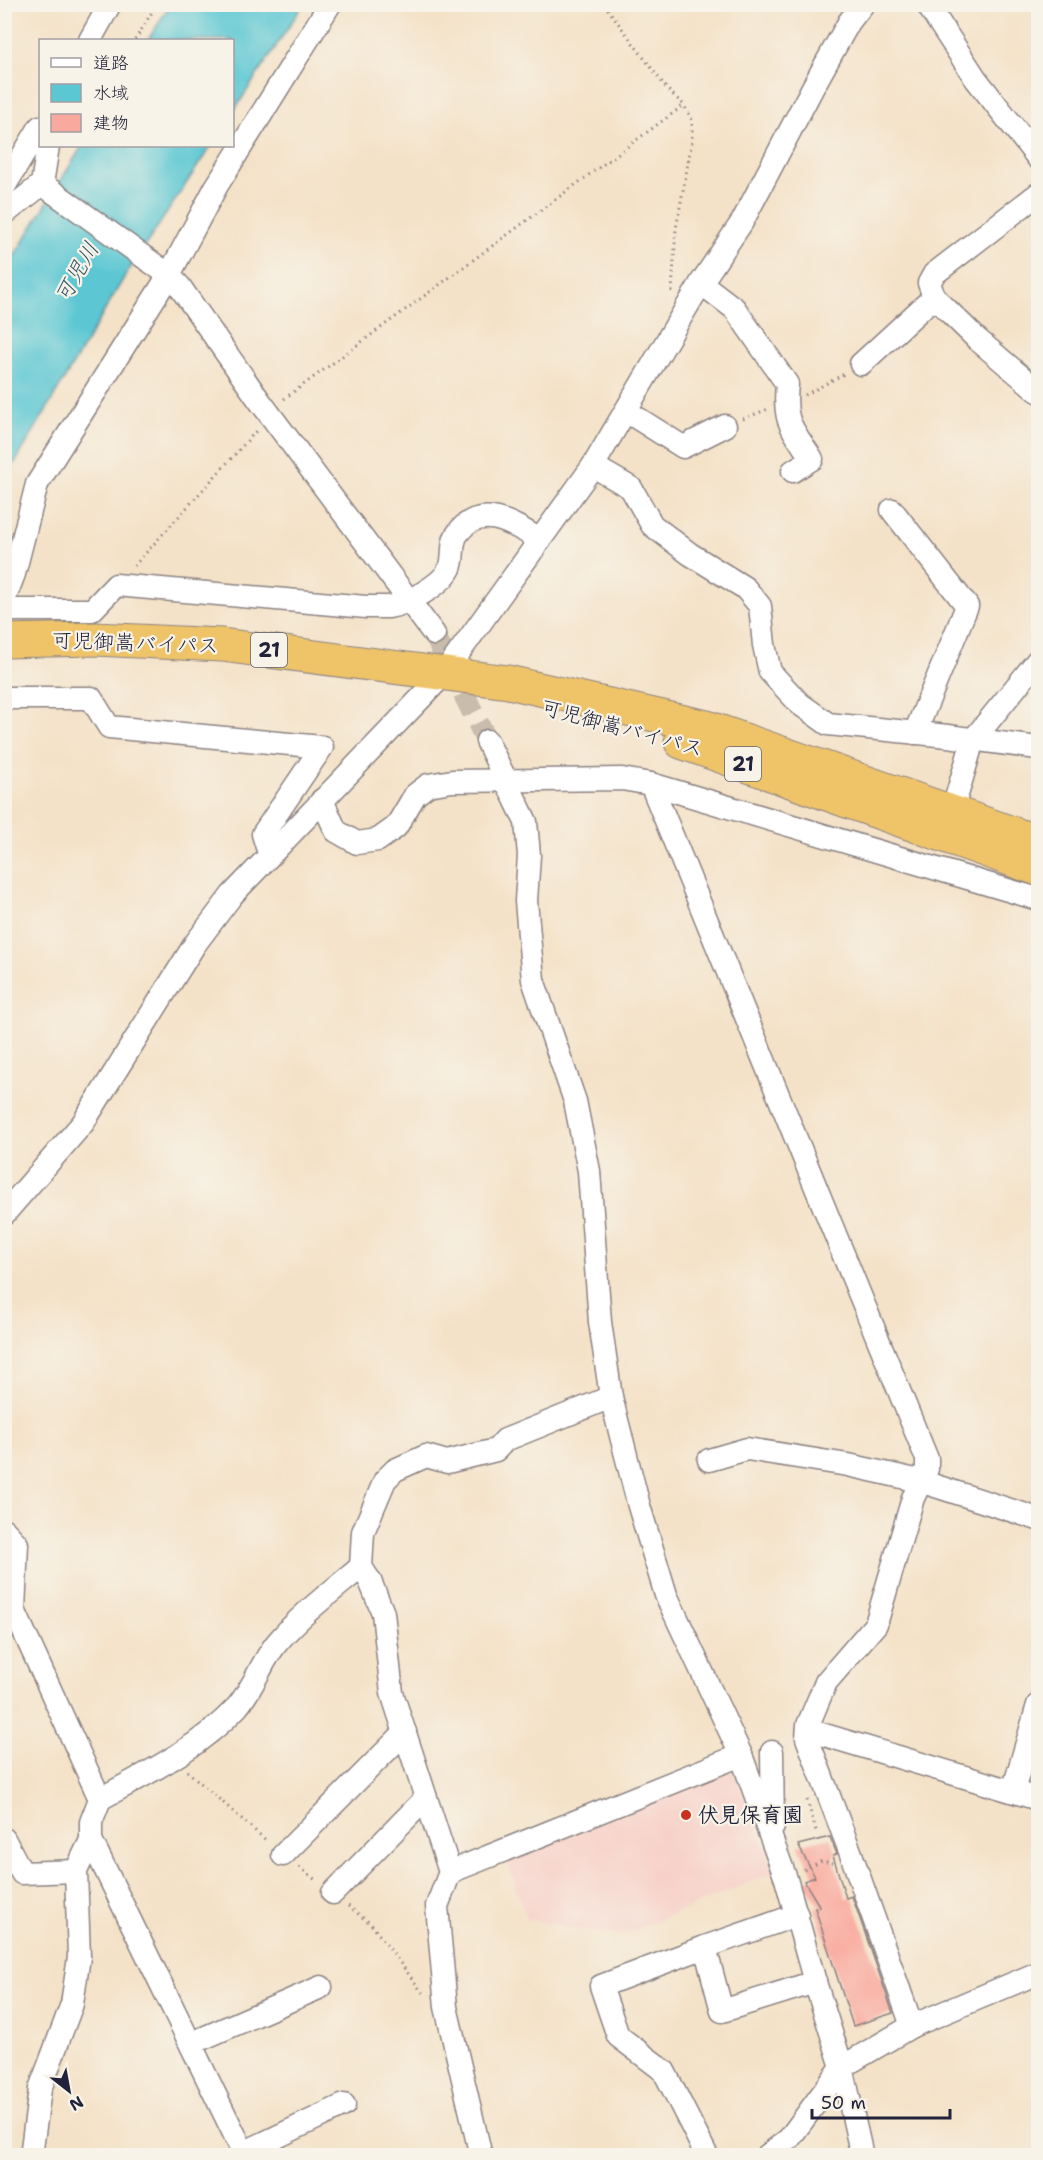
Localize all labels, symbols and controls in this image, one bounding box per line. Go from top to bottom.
legend [39,39,234,147]
text: 道路 [93,51,129,75]
text: 水域 [93,81,129,105]
text: 建物 [93,111,129,135]
water label: 可児川 [47,236,105,308]
street label: 可児御嵩バイパス [51,626,219,660]
road number: 21 [251,633,287,667]
street label: 可児御嵩バイパス [537,693,707,763]
road number: 21 [725,747,761,781]
place label: 伏見保育園 [698,1801,803,1829]
marker: 伏見保育園 [679,1808,693,1822]
north arrow [39,2061,99,2121]
scale bar [812,2082,950,2120]
text: N [66,2091,87,2116]
text: 50 m [821,2091,866,2115]

